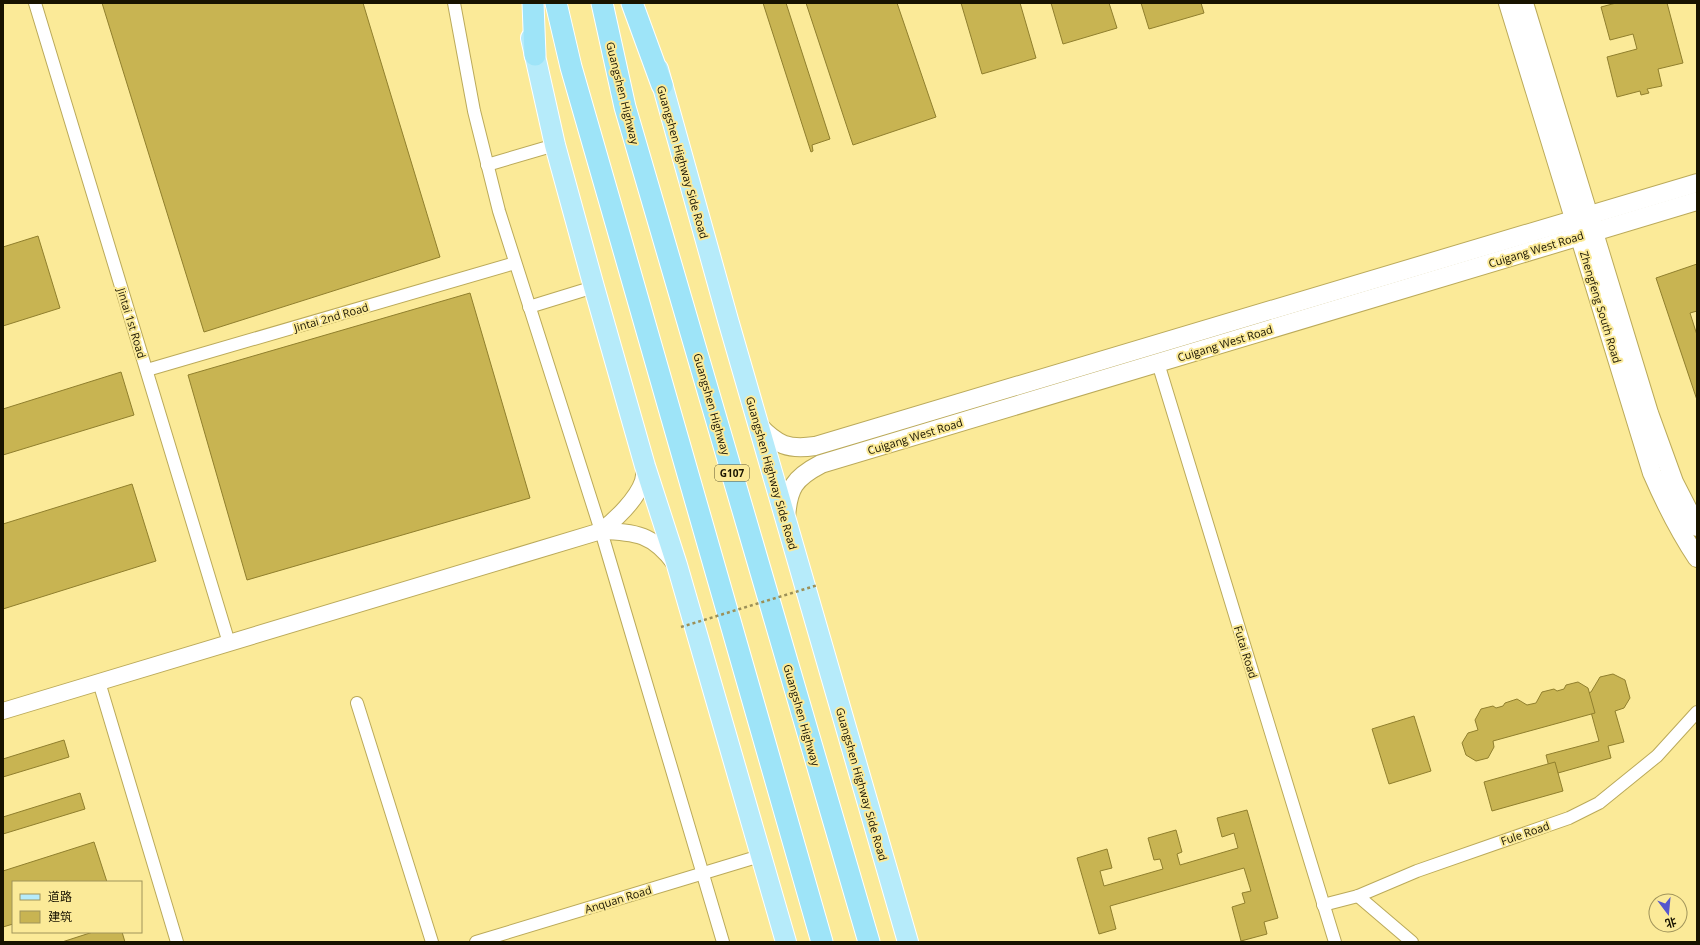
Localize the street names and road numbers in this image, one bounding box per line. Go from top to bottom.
street label: Guangshen Highway [603,40,643,146]
street label: Guangshen Highway Side Road [654,84,712,240]
street label: Cuigang West Road [1487,227,1585,271]
street label: Zhengfeng South Road [1577,249,1625,365]
street label: Jintai 1st Road [114,285,150,360]
street label: Jintai 2nd Road [291,299,370,335]
street label: Cuigang West Road [1176,321,1274,365]
street label: Guangshen Highway [690,351,734,457]
street label: Guangshen Highway Side Road [743,395,801,551]
street label: Cuigang West Road [866,414,964,458]
road number: G107 [715,465,749,481]
street label: Futai Road [1231,624,1261,680]
street label: Guangshen Highway [780,662,824,768]
street label: Guangshen Highway Side Road [833,706,891,862]
street label: Fule Road [1499,818,1551,848]
street label: Anquan Road [583,882,653,916]

